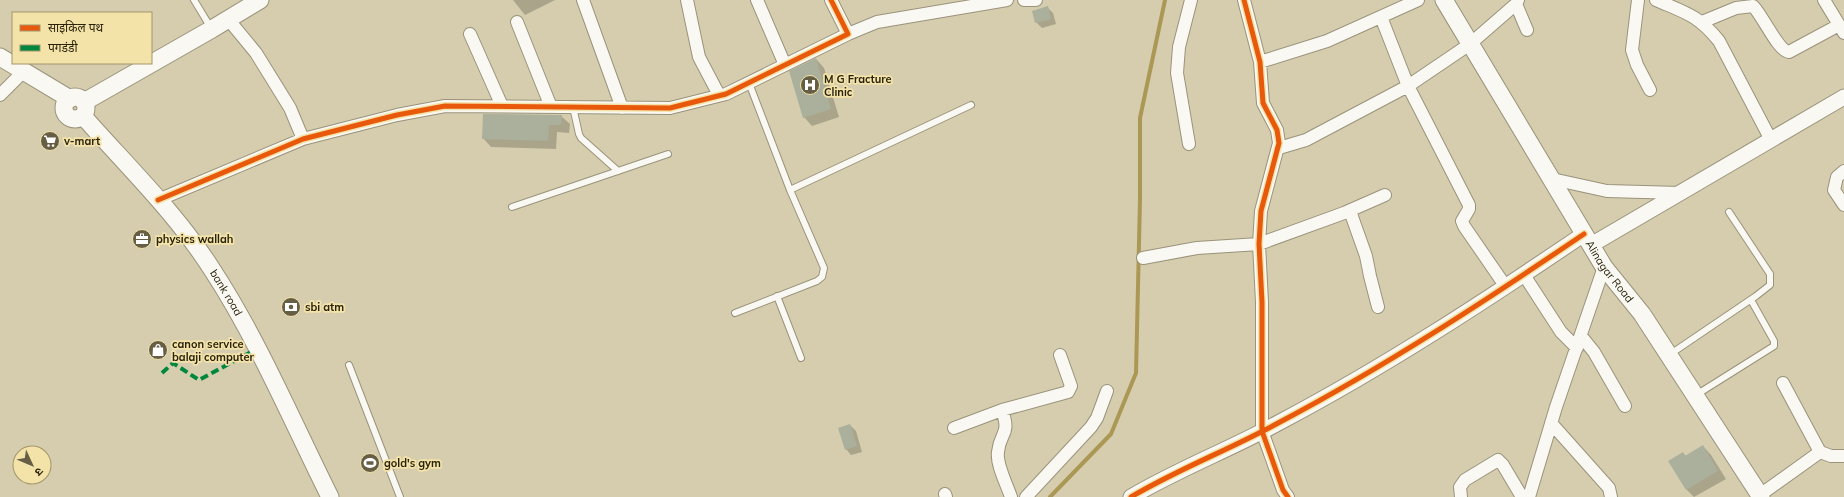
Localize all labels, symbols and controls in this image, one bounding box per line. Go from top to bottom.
legend [12,12,152,64]
text: साइकिल पथ [48,20,104,35]
text: पगडंडी [48,40,78,55]
place label: M G Fracture Clinic [824,72,892,99]
hospital icon: M G Fracture Clinic [799,74,821,96]
supermarket icon: v-mart [39,130,61,152]
place label: v-mart [63,134,100,148]
office icon: physics wallah [131,228,153,250]
place label: physics wallah [156,232,233,246]
street label: Alinagar Road [1583,238,1637,305]
street label: bank road [207,267,246,318]
bank icon: sbi atm [280,296,302,318]
place label: sbi atm [305,300,344,314]
place label: canon service balaji computer [172,337,254,364]
shop icon: canon service balaji computer [147,339,169,361]
north arrow [12,445,52,485]
sports icon: gold's gym [359,452,381,474]
place label: gold's gym [384,456,441,470]
text: उ [32,465,46,480]

